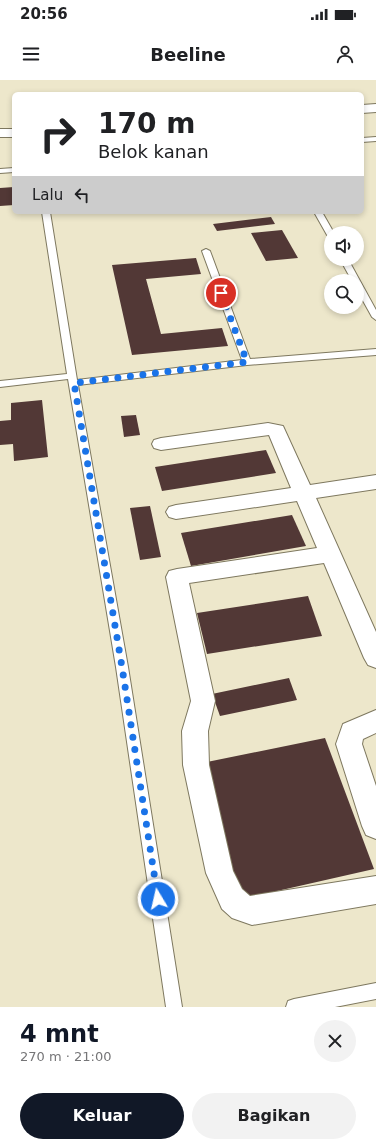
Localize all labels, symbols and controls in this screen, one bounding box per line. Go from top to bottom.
text: 20:56 [20,5,68,23]
icon: menu [20,43,42,65]
icon: person [334,43,356,65]
text: Beeline [150,44,226,65]
text: 170 m [98,107,195,140]
icon: right [32,108,84,160]
text: Belok kanan [98,141,209,162]
icon: left [71,184,93,206]
text: Lalu [32,186,63,204]
map controls [324,226,364,314]
button: sound [324,226,364,266]
button: search [324,274,364,314]
pin [204,276,238,310]
icon: arrive [210,282,232,304]
position arrow [137,878,179,920]
text: 4 mnt [20,1020,99,1048]
button: close [314,1020,356,1062]
text: 270 m · 21:00 [20,1049,111,1064]
button: Keluar [20,1093,184,1139]
button: Bagikan [192,1093,356,1139]

